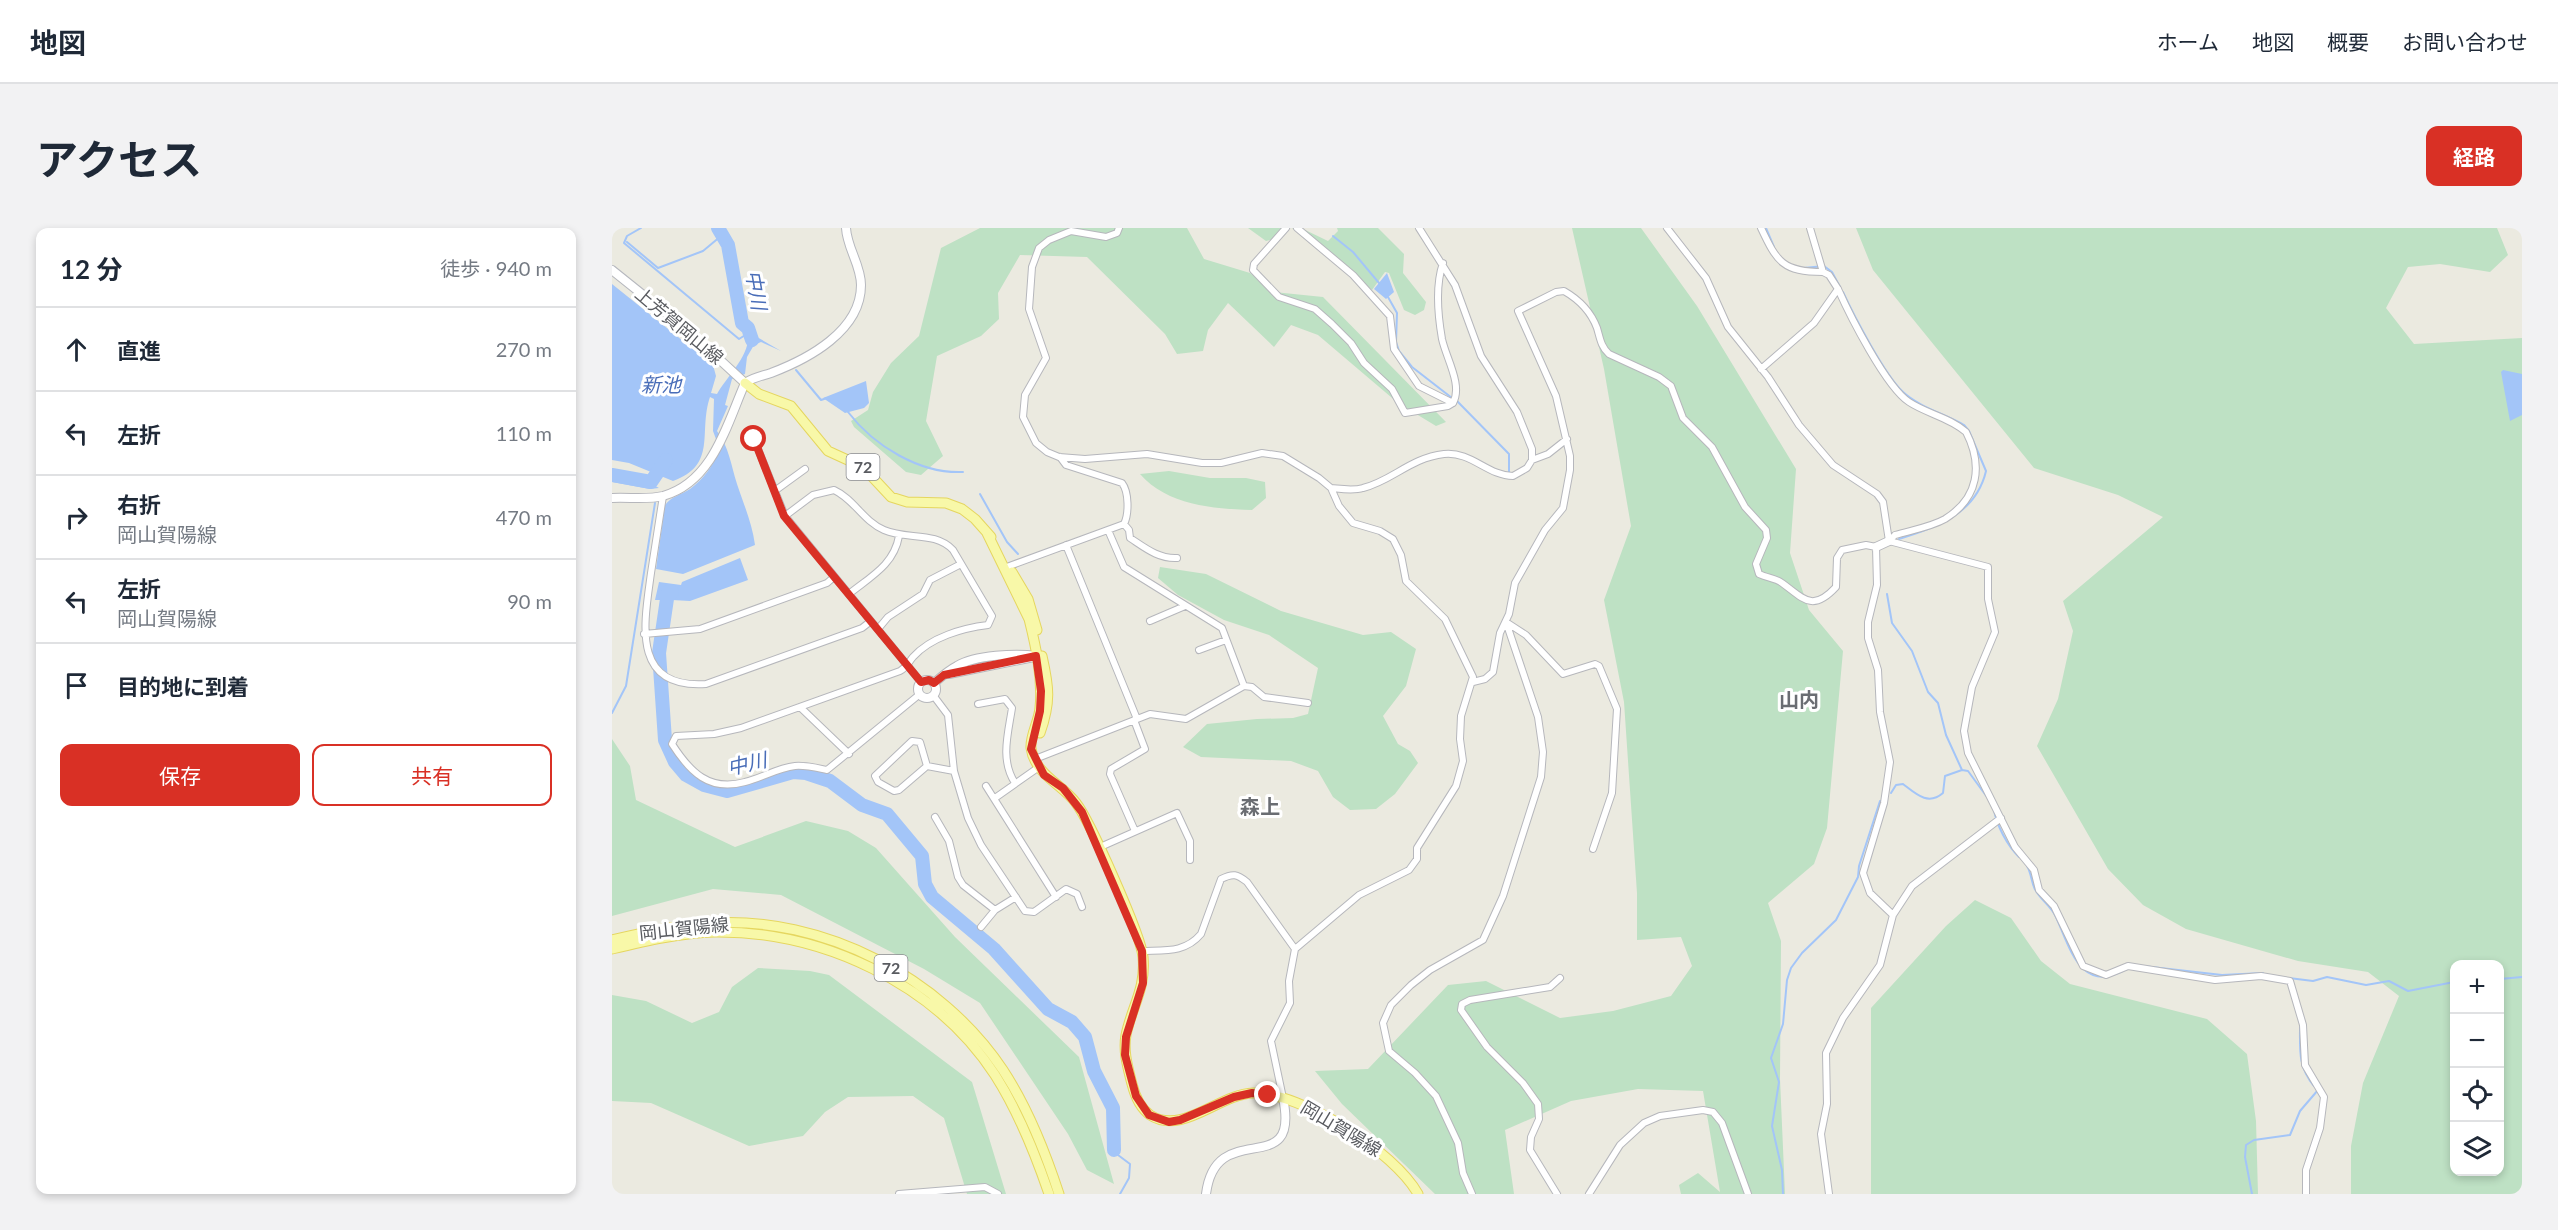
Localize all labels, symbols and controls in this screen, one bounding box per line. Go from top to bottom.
text: 地図 [30,25,86,59]
text: ホーム [2157,29,2219,54]
text: 地図 [2252,29,2294,54]
text: 概要 [2327,29,2369,54]
text: お問い合わせ [2402,29,2528,54]
button: 経路 [2426,126,2522,186]
text: アクセス [36,134,202,184]
text: 12 分 [60,253,122,285]
text: 徒歩 · 940 m [440,256,552,280]
water label: 中川 [742,268,773,314]
street label: 上芳賀岡山線 [631,282,728,368]
icon: ahead [60,333,93,366]
text: 直進 [117,337,161,364]
text: 270 m [496,337,552,361]
water label: 新池 [641,372,683,396]
icon: left [60,417,93,450]
text: 左折 [117,421,161,448]
text: 110 m [496,421,552,445]
route start [740,425,766,451]
road number: 72 [846,454,880,480]
text: 右折 [117,491,161,518]
icon: right [60,501,93,534]
text: 470 m [496,505,552,529]
text: 岡山賀陽線 [117,522,217,546]
text: 左折 [117,575,161,602]
icon: left [60,585,93,618]
text: 90 m [507,589,552,613]
text: 岡山賀陽線 [117,606,217,630]
icon: arrive [60,669,93,702]
text: 目的地に到着 [117,673,249,700]
district label: 山内 [1779,687,1819,711]
button: 保存 [60,744,300,806]
button: 共有 [312,744,552,806]
water label: 中川 [725,746,771,779]
district label: 森上 [1240,794,1280,818]
street label: 岡山賀陽線 [638,912,730,944]
road number: 72 [874,955,908,981]
map controls [2450,960,2504,1176]
button: + [2450,960,2504,1014]
button: − [2450,1014,2504,1068]
button: locate [2450,1068,2504,1122]
route end [1254,1081,1280,1107]
street label: 岡山賀陽線 [1297,1096,1386,1161]
button: layers [2450,1122,2504,1176]

